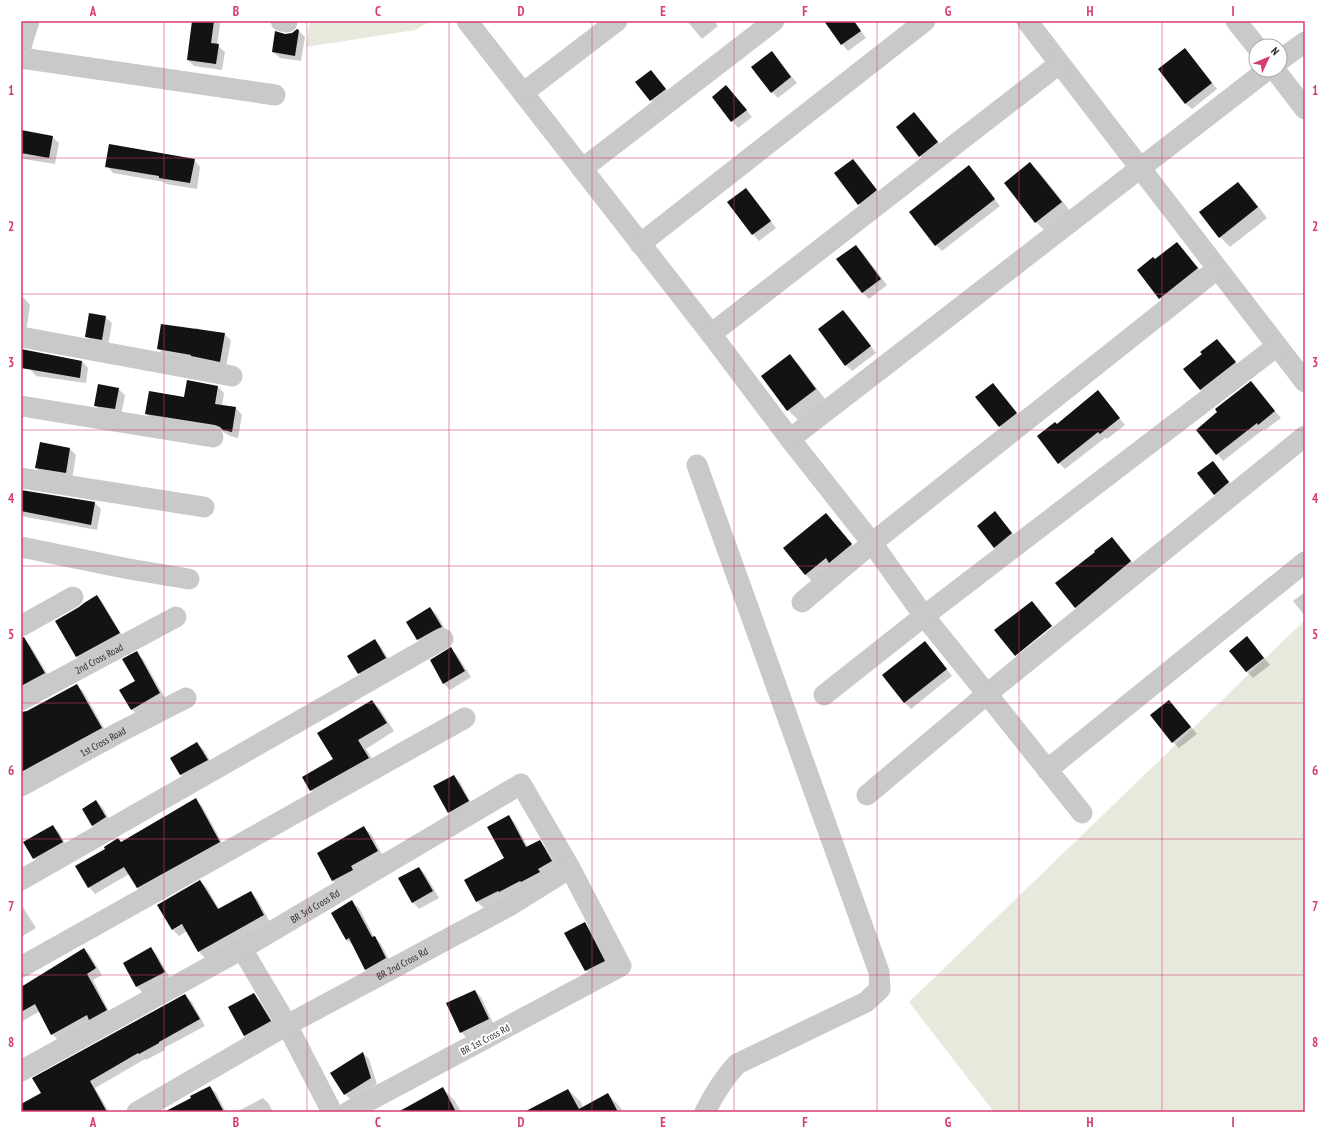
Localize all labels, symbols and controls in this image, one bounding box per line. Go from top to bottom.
text: A [89,3,97,20]
text: B [233,3,239,20]
text: C [375,3,381,20]
text: D [518,3,525,20]
text: E [660,3,666,20]
text: F [802,3,808,20]
text: G [945,3,952,20]
text: H [1087,3,1094,20]
text: I [1231,3,1235,20]
north arrow [1248,38,1288,78]
text: N [1268,44,1282,58]
text: 1 [8,82,14,99]
text: 1 [1312,82,1318,99]
text: 2 [8,218,14,235]
text: 2 [1312,218,1318,235]
text: 3 [8,354,14,371]
text: 3 [1312,354,1318,371]
text: 4 [8,490,15,507]
text: 4 [1312,490,1319,507]
text: 5 [8,626,14,643]
text: 5 [1312,626,1318,643]
street label: 2nd Cross Road [72,641,125,677]
street label: 1st Cross Road [78,724,128,760]
text: 6 [8,762,14,779]
text: 6 [1312,762,1318,779]
street label: BR 3rd Cross Rd [288,887,342,926]
text: 7 [8,898,14,915]
text: 7 [1312,898,1318,915]
street label: BR 2nd Cross Rd [374,945,430,983]
street label: BR 1st Cross Rd [458,1021,512,1058]
text: 8 [8,1034,14,1051]
text: 8 [1312,1034,1318,1051]
text: A [89,1114,97,1131]
text: B [233,1114,239,1131]
text: C [375,1114,381,1131]
text: D [518,1114,525,1131]
text: E [660,1114,666,1131]
text: F [802,1114,808,1131]
text: G [945,1114,952,1131]
text: H [1087,1114,1094,1131]
text: I [1231,1114,1235,1131]

